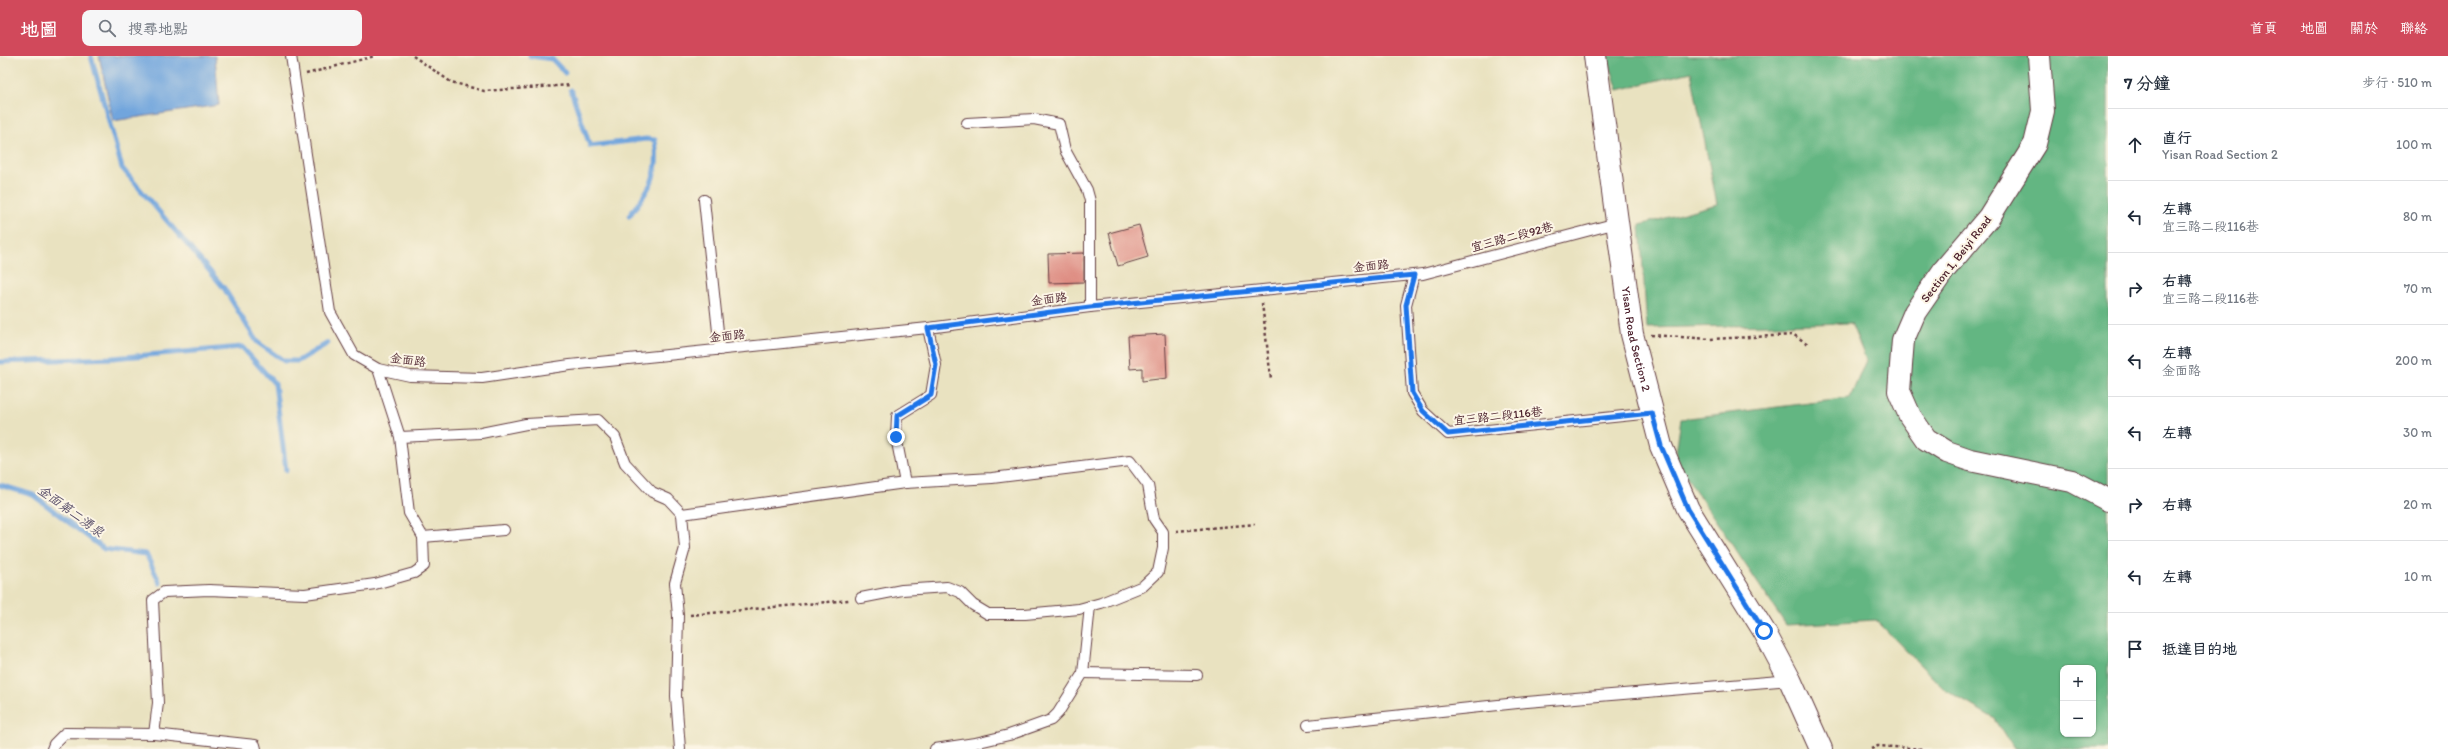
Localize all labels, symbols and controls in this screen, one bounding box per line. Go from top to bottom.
search box [82,10,362,46]
icon: search [96,17,118,39]
text: 地圖 [20,18,58,41]
text: 搜尋地點 [128,20,188,38]
text: 首頁 [2250,20,2278,37]
text: 地圖 [2300,20,2328,37]
text: 關於 [2350,20,2378,37]
text: 聯絡 [2400,20,2428,37]
text: 7 分鐘 [2124,73,2170,93]
text: 步行 · 510 m [2362,75,2432,90]
text: 直行 [2162,129,2192,147]
icon: ahead [2124,134,2146,156]
text: 100 m [2396,137,2432,152]
text: Yisan Road Section 2 [2162,147,2278,162]
text: 左轉 [2162,200,2192,218]
icon: left [2124,206,2146,228]
text: 80 m [2403,209,2432,224]
street label: Section 1, Beiyi Road [1918,212,1995,305]
street label: 宜三路二段92巷 [1469,219,1555,255]
text: 宜三路二段116巷 [2162,219,2259,234]
street label: 金面路 [1352,257,1390,275]
text: 右轉 [2162,272,2192,290]
icon: right [2124,278,2146,300]
text: 70 m [2404,281,2432,296]
street label: Yisan Road Section 2 [1619,286,1654,394]
street label: 金面路 [1030,290,1068,308]
text: 宜三路二段116巷 [2162,291,2259,306]
street label: 金面路 [708,327,746,345]
text: 左轉 [2162,344,2192,362]
icon: left [2124,350,2146,372]
street label: 金面路 [389,351,427,369]
text: 200 m [2395,353,2432,368]
text: 金面路 [2162,363,2201,378]
street label: 宜三路二段116巷 [1453,404,1543,428]
icon: left [2124,422,2146,444]
text: 左轉 [2162,424,2192,442]
text: 30 m [2403,425,2432,440]
route end [887,428,905,446]
water label: 金面第二湧泉 [35,482,107,540]
icon: right [2124,494,2146,516]
text: 右轉 [2162,496,2192,514]
text: 20 m [2403,497,2432,512]
icon: left [2124,566,2146,588]
text: 左轉 [2162,568,2192,586]
text: 10 m [2404,569,2432,584]
route start [1755,622,1773,640]
icon: arrive [2124,638,2146,660]
text: 抵達目的地 [2162,640,2237,658]
map controls [2060,665,2096,737]
button: + [2060,665,2096,701]
button: − [2060,701,2096,737]

